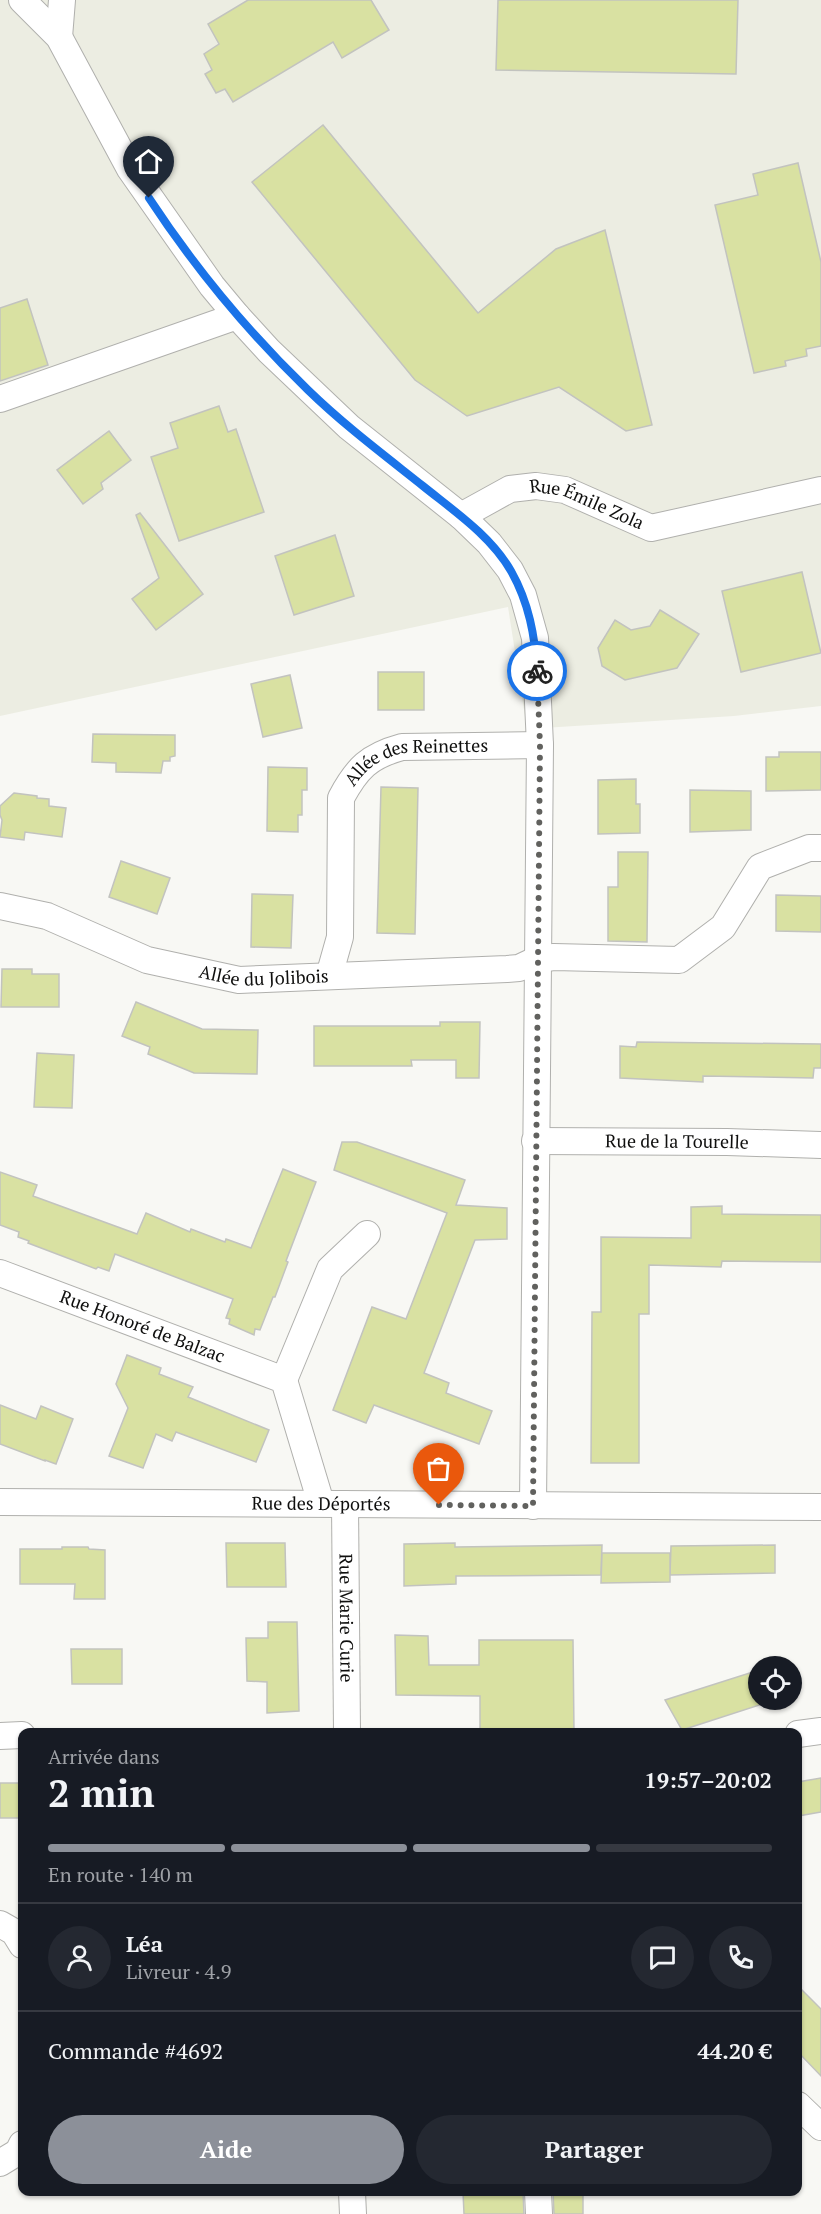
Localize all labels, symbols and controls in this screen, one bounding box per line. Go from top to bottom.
pin [123,136,174,198]
icon: home [132,145,165,178]
street label: Rue Émile Zola [528,472,648,534]
courier [507,641,567,701]
icon: bike [521,655,554,688]
street label: Allée des Reinettes [338,733,488,790]
street label: Allée du Jolibois [197,959,329,991]
street label: Rue de la Tourelle [605,1128,749,1154]
street label: Rue Honoré de Balzac [57,1284,229,1368]
pin [413,1443,464,1505]
icon: bag [422,1452,455,1485]
street label: Rue des Déportés [251,1491,391,1515]
street label: Rue Marie Curie [334,1553,360,1683]
map controls [748,1656,802,1710]
button: locate [748,1656,802,1710]
text: Arrivée dans [48,1743,160,1770]
text: 19:57–20:02 [644,1765,772,1794]
text: 2 min [48,1766,155,1818]
text: En route · 140 m [48,1861,193,1888]
button: person [48,1926,111,1989]
button: chat [631,1926,694,1989]
button: phone [709,1926,772,1989]
text: Léa [126,1929,163,1958]
text: Livreur · 4.9 [126,1958,231,1985]
text: Commande #4692 [48,2036,223,2065]
text: 44.20 € [697,2036,772,2065]
button: Aide [48,2115,404,2184]
button: Partager [416,2115,772,2184]

